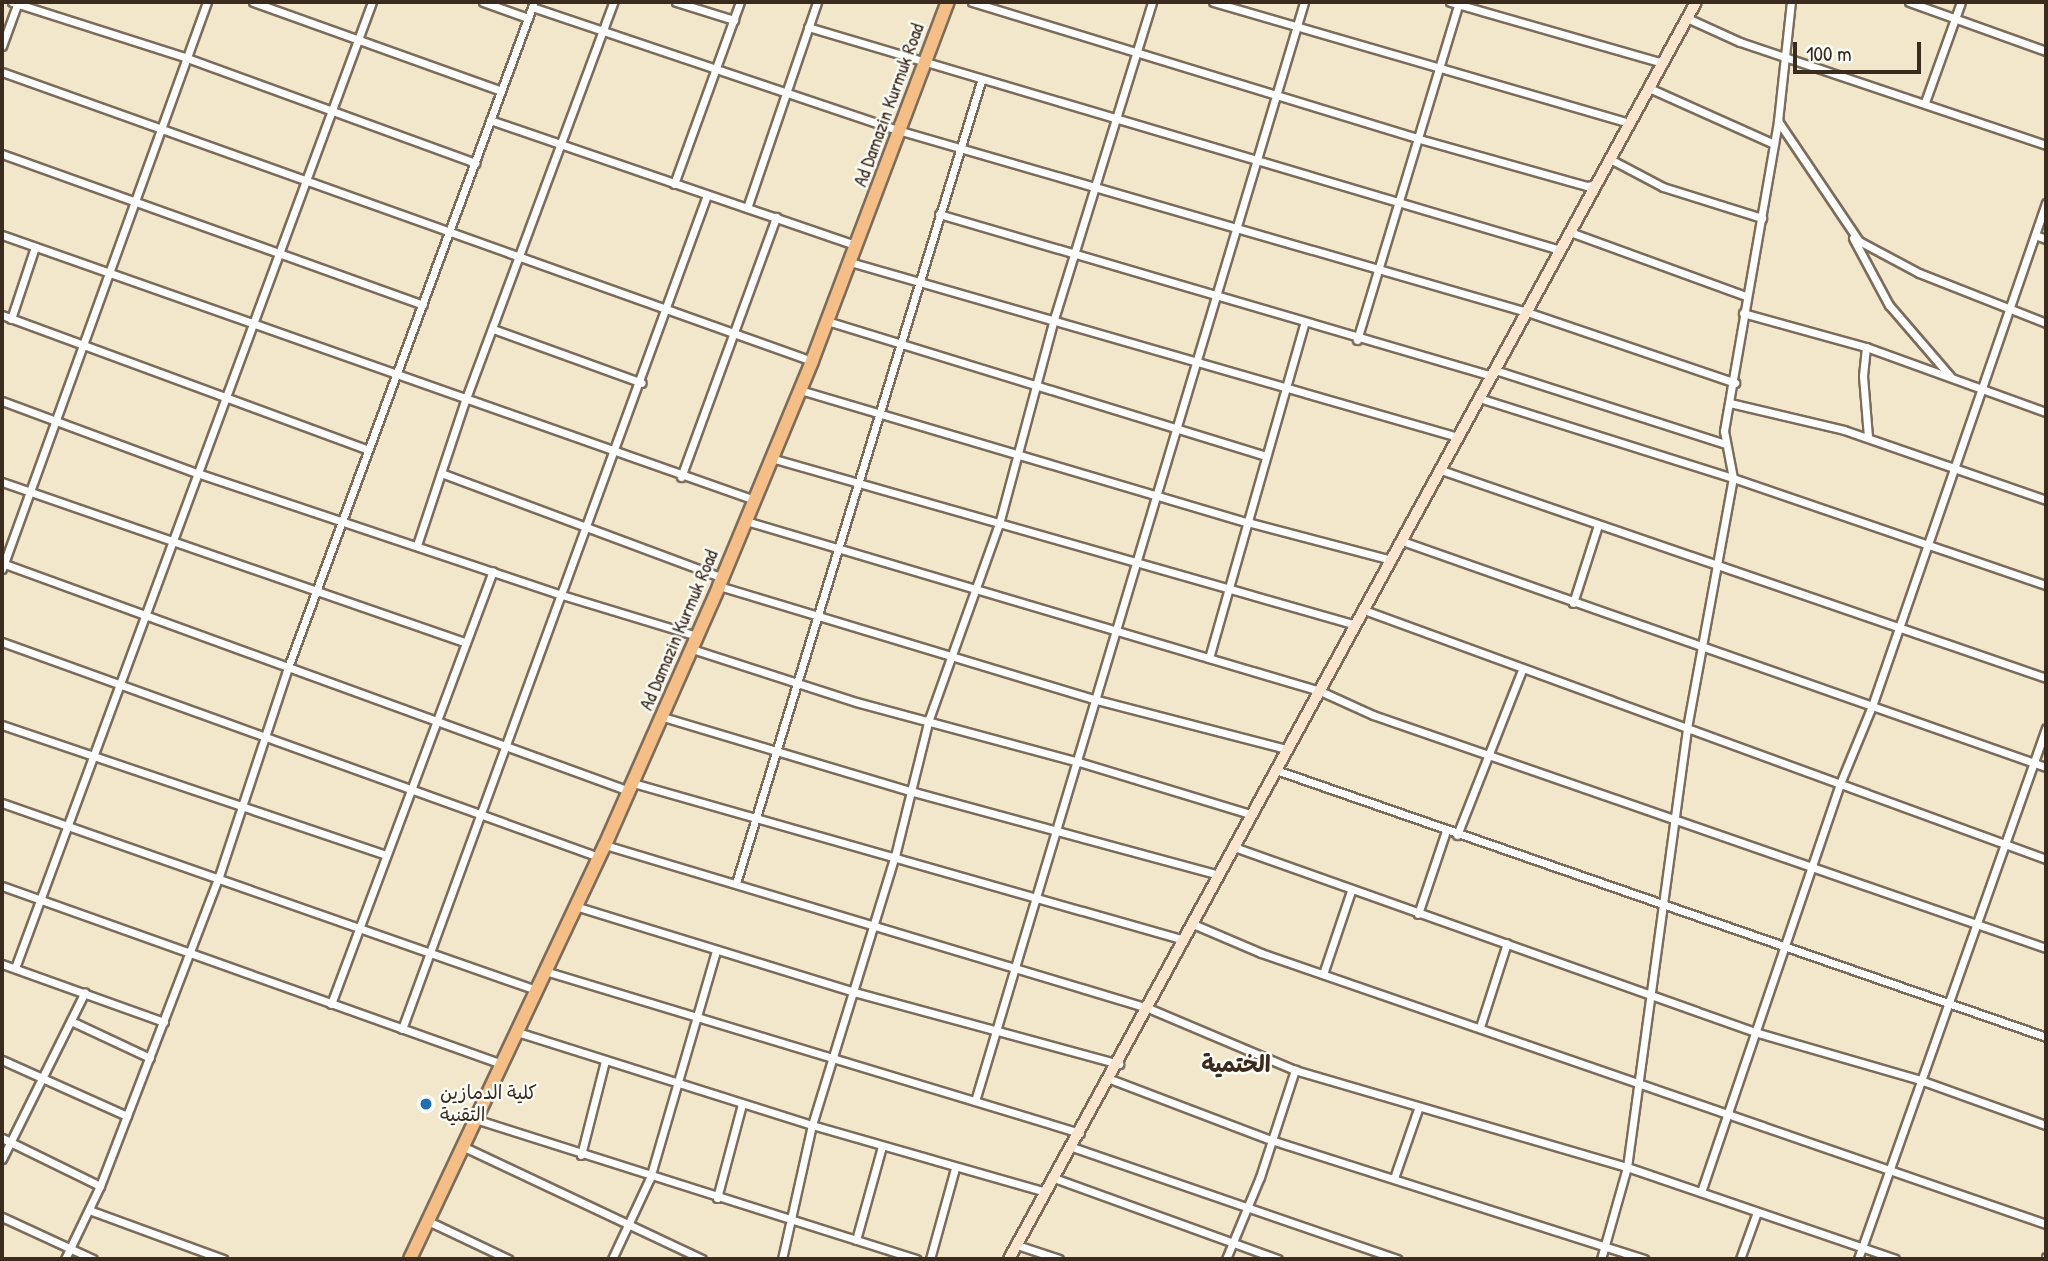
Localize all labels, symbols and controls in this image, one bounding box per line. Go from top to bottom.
street label: Ad Damazin Kurmuk Road [849,20,929,190]
scale bar [1796,28,1924,72]
text: 100 m [1806,39,1852,68]
street label: Ad Damazin Kurmuk Road [635,546,723,714]
district label: الختمية [1201,1050,1271,1078]
place label: كلية الدمازين التقنية [440,1082,537,1126]
marker: كلية الدمازين التقنية [418,1096,434,1112]

